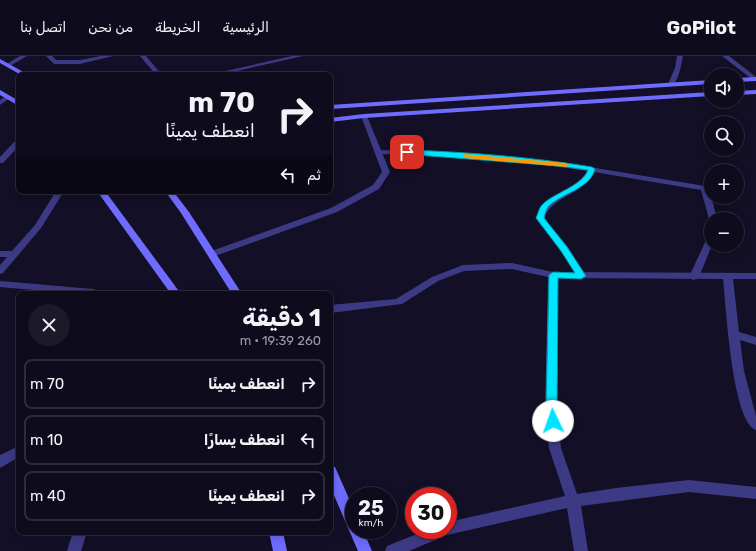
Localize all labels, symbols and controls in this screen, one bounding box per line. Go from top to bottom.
text: GoPilot [667,16,736,39]
text: اتصل بنا [20,19,66,36]
text: من نحن [88,19,133,36]
text: الخريطة [155,19,200,36]
text: الرئيسية [222,19,269,36]
map controls [704,68,744,252]
button: sound [704,68,744,108]
text: 70 m [188,86,255,119]
icon: right [269,88,321,140]
button: search [704,116,744,156]
text: انعطف يمينًا [165,120,255,142]
pin [390,135,424,169]
icon: arrive [396,141,418,163]
icon: left [277,164,299,186]
button: + [704,164,744,204]
text: ثم [307,166,321,184]
button: − [704,212,744,252]
button: close [28,304,70,346]
text: 1 دقيقة [242,304,321,332]
text: 260 m · 19:39 [240,333,321,348]
icon: right [297,373,319,395]
text: 70 m [30,375,64,393]
text: انعطف يمينًا [208,375,285,393]
position arrow [532,400,574,442]
icon: left [297,429,319,451]
text: 10 m [30,431,63,449]
text: انعطف يسارًا [204,431,285,449]
icon: right [297,485,319,507]
text: 40 m [30,487,66,505]
text: انعطف يمينًا [208,487,285,505]
speed limit sign: 30 [405,487,457,539]
text: 25 [358,496,384,520]
text: km/h [359,517,383,529]

